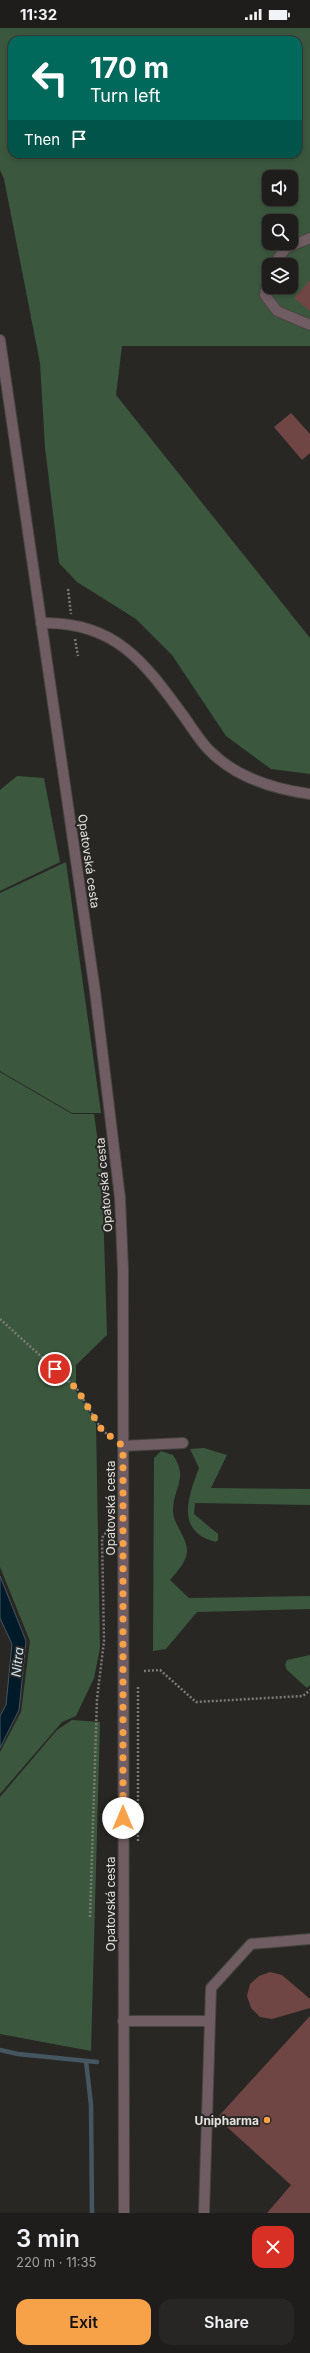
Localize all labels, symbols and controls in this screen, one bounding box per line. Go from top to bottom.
text: 11:32 [20,5,57,24]
text: 170 m [90,51,169,85]
icon: left [24,52,76,104]
text: Turn left [90,85,160,106]
icon: arrive [68,128,90,150]
text: Then [24,130,60,149]
map controls [262,170,298,294]
button: sound [262,170,298,206]
button: search [262,214,298,250]
button: layers [262,258,298,294]
street label: Opatovská cesta [75,813,103,909]
street label: Opatovská cesta [92,1137,116,1233]
pin [38,1352,72,1386]
icon: arrive [44,1358,66,1380]
street label: Opatovská cesta [103,1461,118,1555]
water label: Nitra [7,1646,27,1678]
position arrow [102,1797,144,1839]
street label: Opatovská cesta [103,1857,118,1951]
place label: Unipharma [195,2113,259,2128]
marker: Unipharma [262,2115,272,2125]
text: 3 min [16,2224,80,2253]
button: close [252,2226,294,2268]
text: 220 m · 11:35 [16,2254,96,2270]
button: Exit [16,2299,151,2345]
button: Share [159,2299,294,2345]

